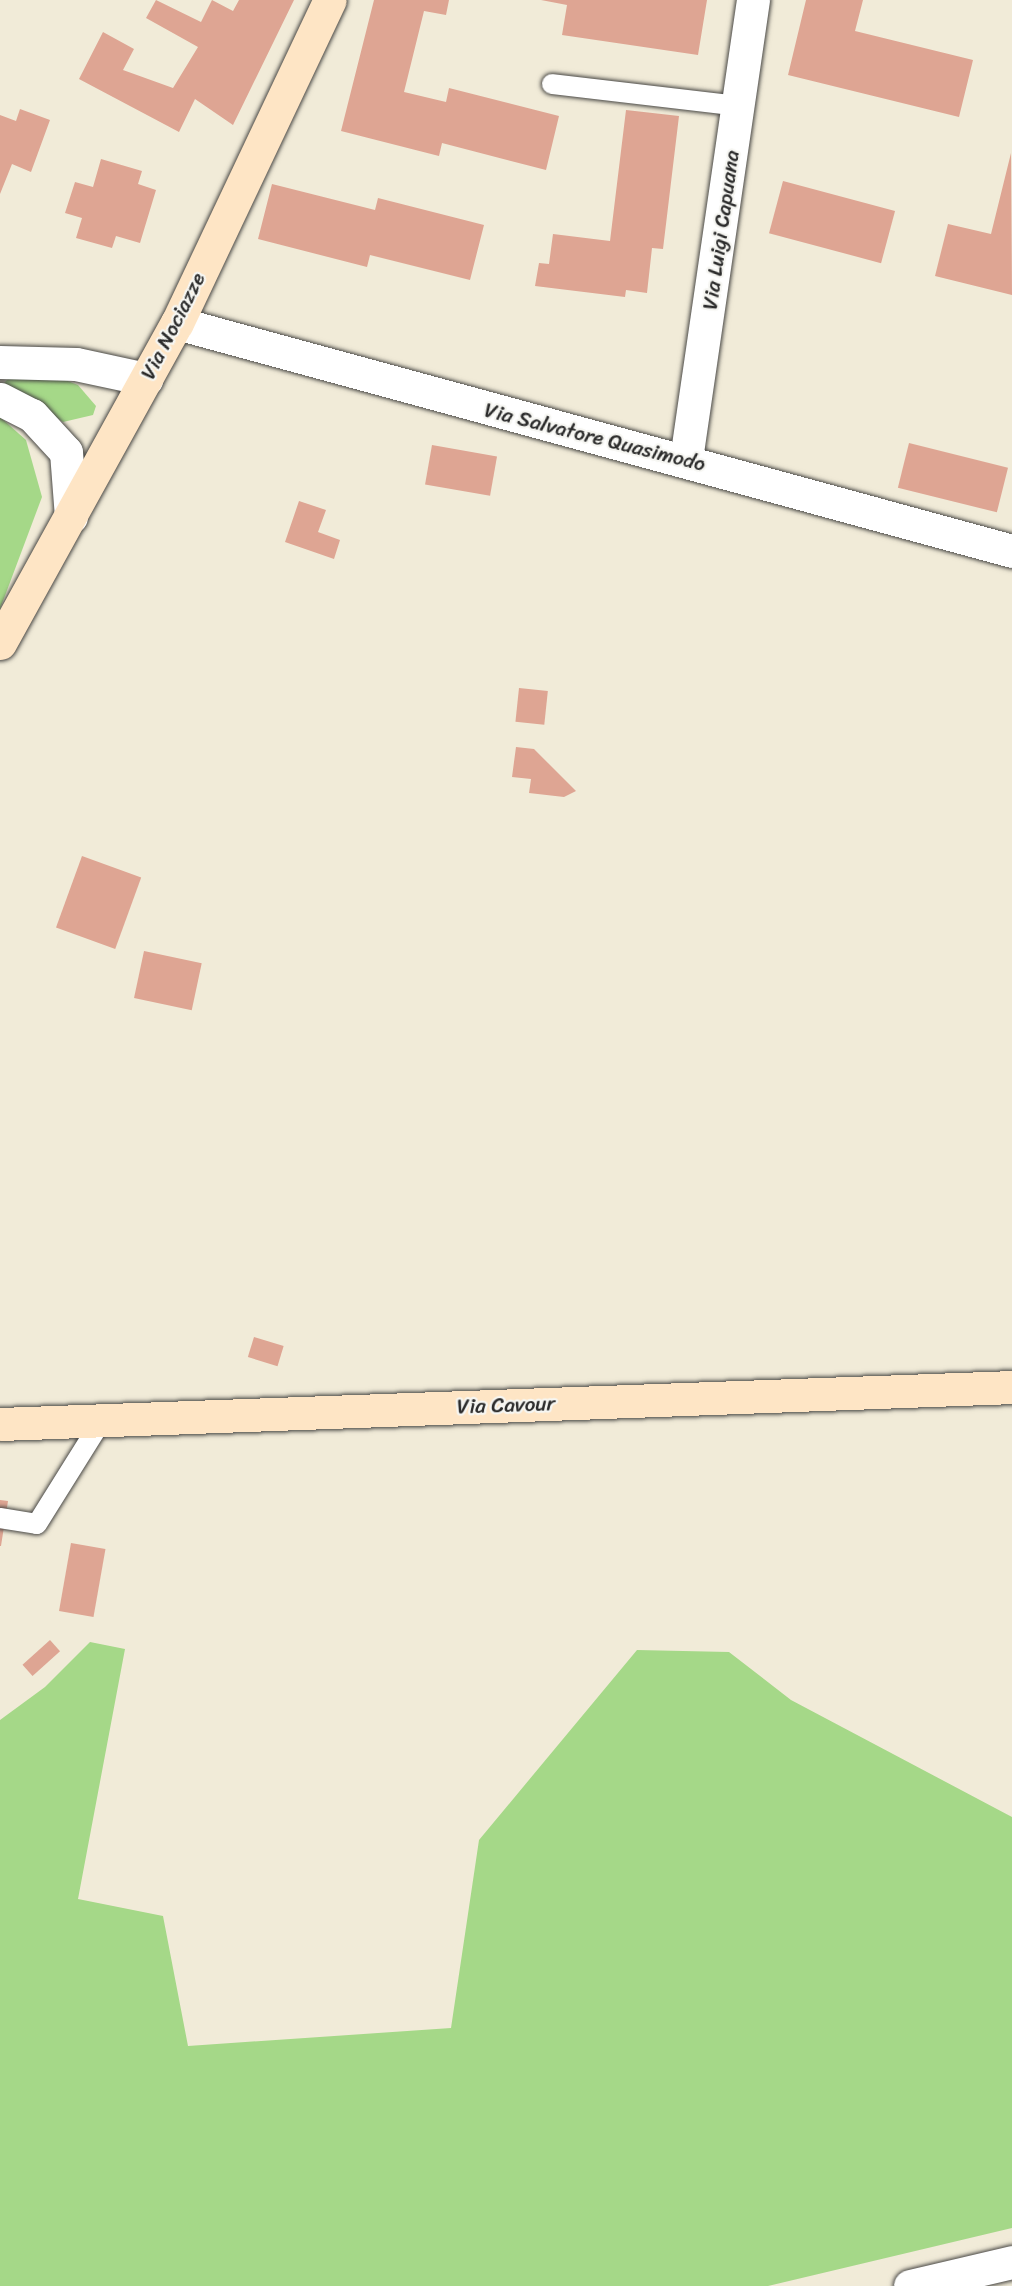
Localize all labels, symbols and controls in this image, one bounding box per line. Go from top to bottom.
street label: Via Luigi Capuana [697,148,745,312]
street label: Via Nociazze [135,268,211,384]
street label: Via Salvatore Quasimodo [482,397,708,477]
street label: Via Cavour [456,1391,556,1419]

